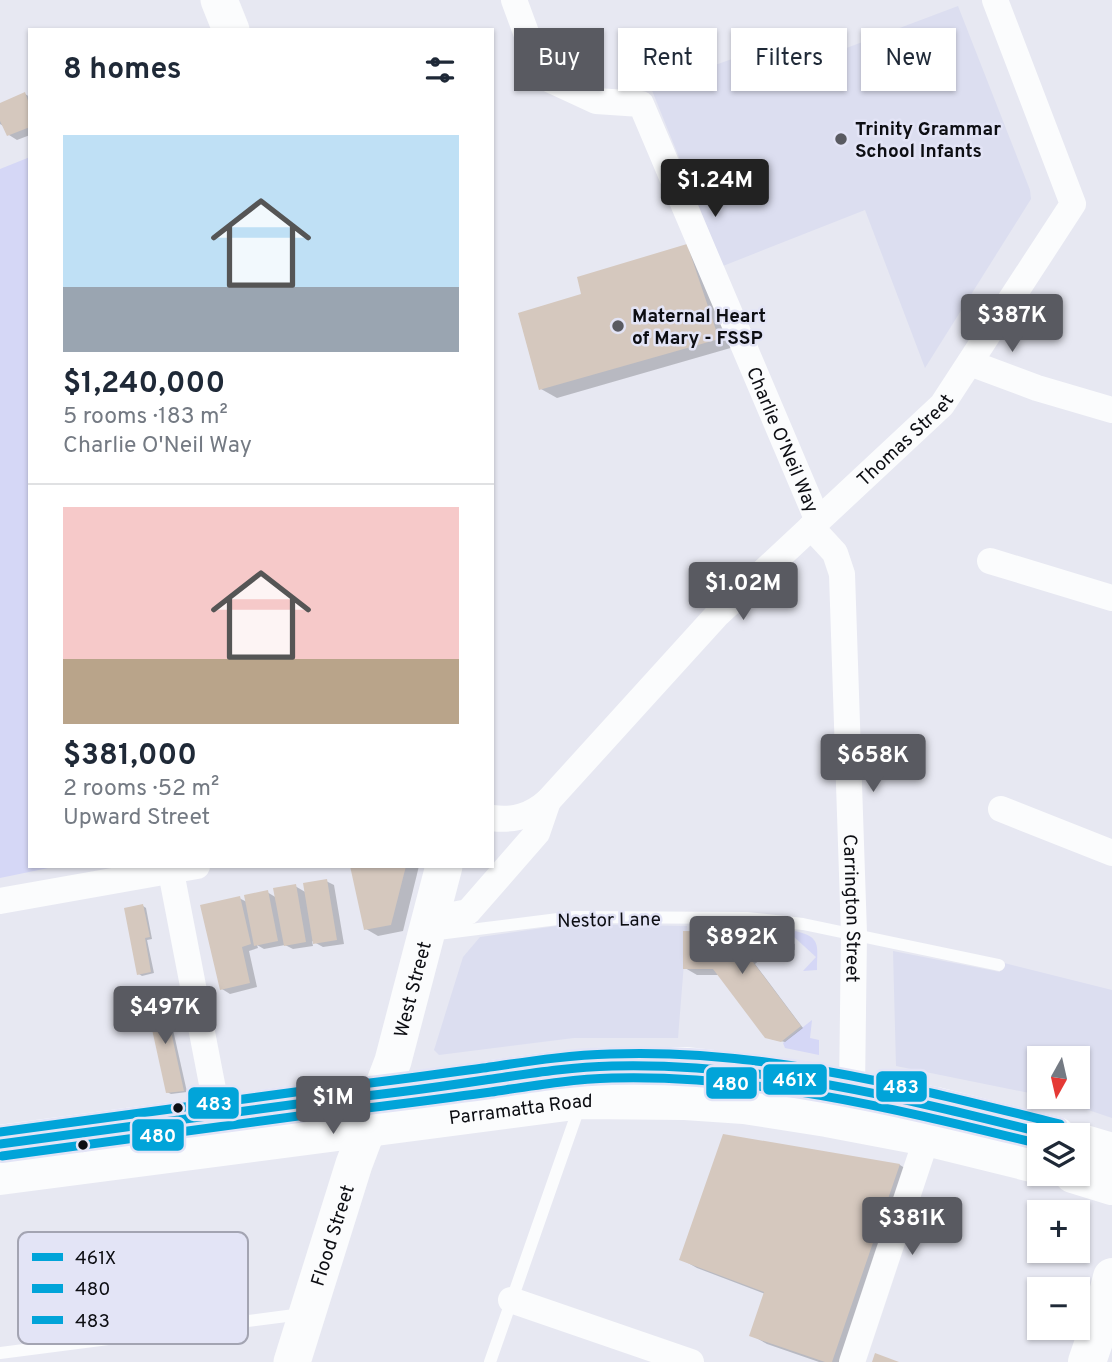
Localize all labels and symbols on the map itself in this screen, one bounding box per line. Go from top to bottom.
place label: Trinity Grammar School Infants [855,118,1001,164]
marker: Trinity Grammar School Infants [833,131,849,147]
pin: $1.24M [658,160,772,219]
pin: $387K [963,294,1061,354]
place label: Maternal Heart of Mary - FSSP [632,305,766,351]
marker: Maternal Heart of Mary - FSSP [610,318,626,334]
street label: Charlie O'Neil Way [740,364,823,517]
street label: Thomas Street [853,390,960,492]
pin: $1.02M [686,562,800,622]
pin: $658K [824,734,922,794]
street label: Carrington Street [837,834,864,983]
street label: Nestor Lane [557,908,661,934]
pin: $892K [693,916,791,976]
street label: West Street [390,939,438,1040]
pin: $497K [116,986,214,1046]
north arrow [1027,1046,1090,1110]
line badge: 461X [762,1063,828,1096]
line badge: 480 [705,1066,758,1100]
text: 461X [773,1069,817,1093]
line badge: 483 [875,1070,928,1103]
text: 480 [713,1073,749,1097]
pin: $1M [299,1076,367,1136]
text: 483 [883,1076,919,1100]
line badge: 483 [187,1086,240,1120]
street label: Parramatta Road [448,1090,593,1131]
text: 483 [196,1093,232,1117]
unlabelled marker [171,1101,185,1115]
line badge: 480 [131,1118,185,1152]
text: 480 [140,1125,176,1149]
unlabelled marker [76,1138,90,1152]
street label: Flood Street [307,1182,361,1289]
pin: $381K [863,1198,961,1257]
legend [18,1232,248,1344]
text: 461X [75,1247,116,1271]
text: 480 [75,1278,110,1302]
text: 483 [75,1310,110,1334]

